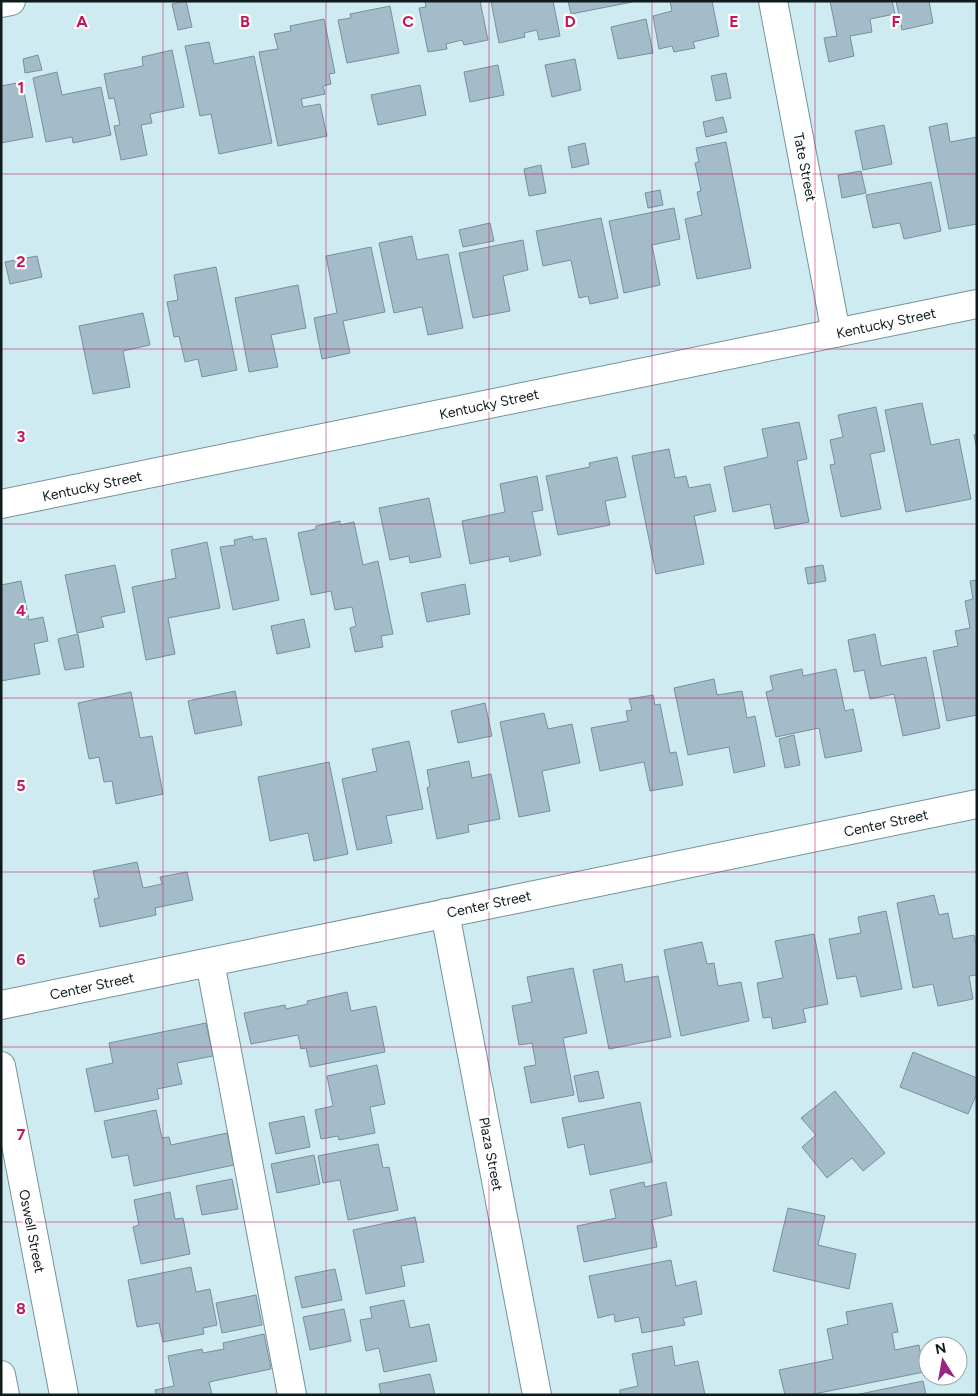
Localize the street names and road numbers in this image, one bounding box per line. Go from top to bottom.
street label: Tate Street [790,131,819,203]
street label: Kentucky Street [835,305,937,342]
street label: Kentucky Street [438,386,540,423]
street label: Kentucky Street [41,468,143,505]
street label: Center Street [842,806,930,841]
street label: Center Street [445,887,533,922]
street label: Center Street [48,969,136,1004]
street label: Plaza Street [475,1116,506,1193]
street label: Oswell Street [15,1188,48,1274]

